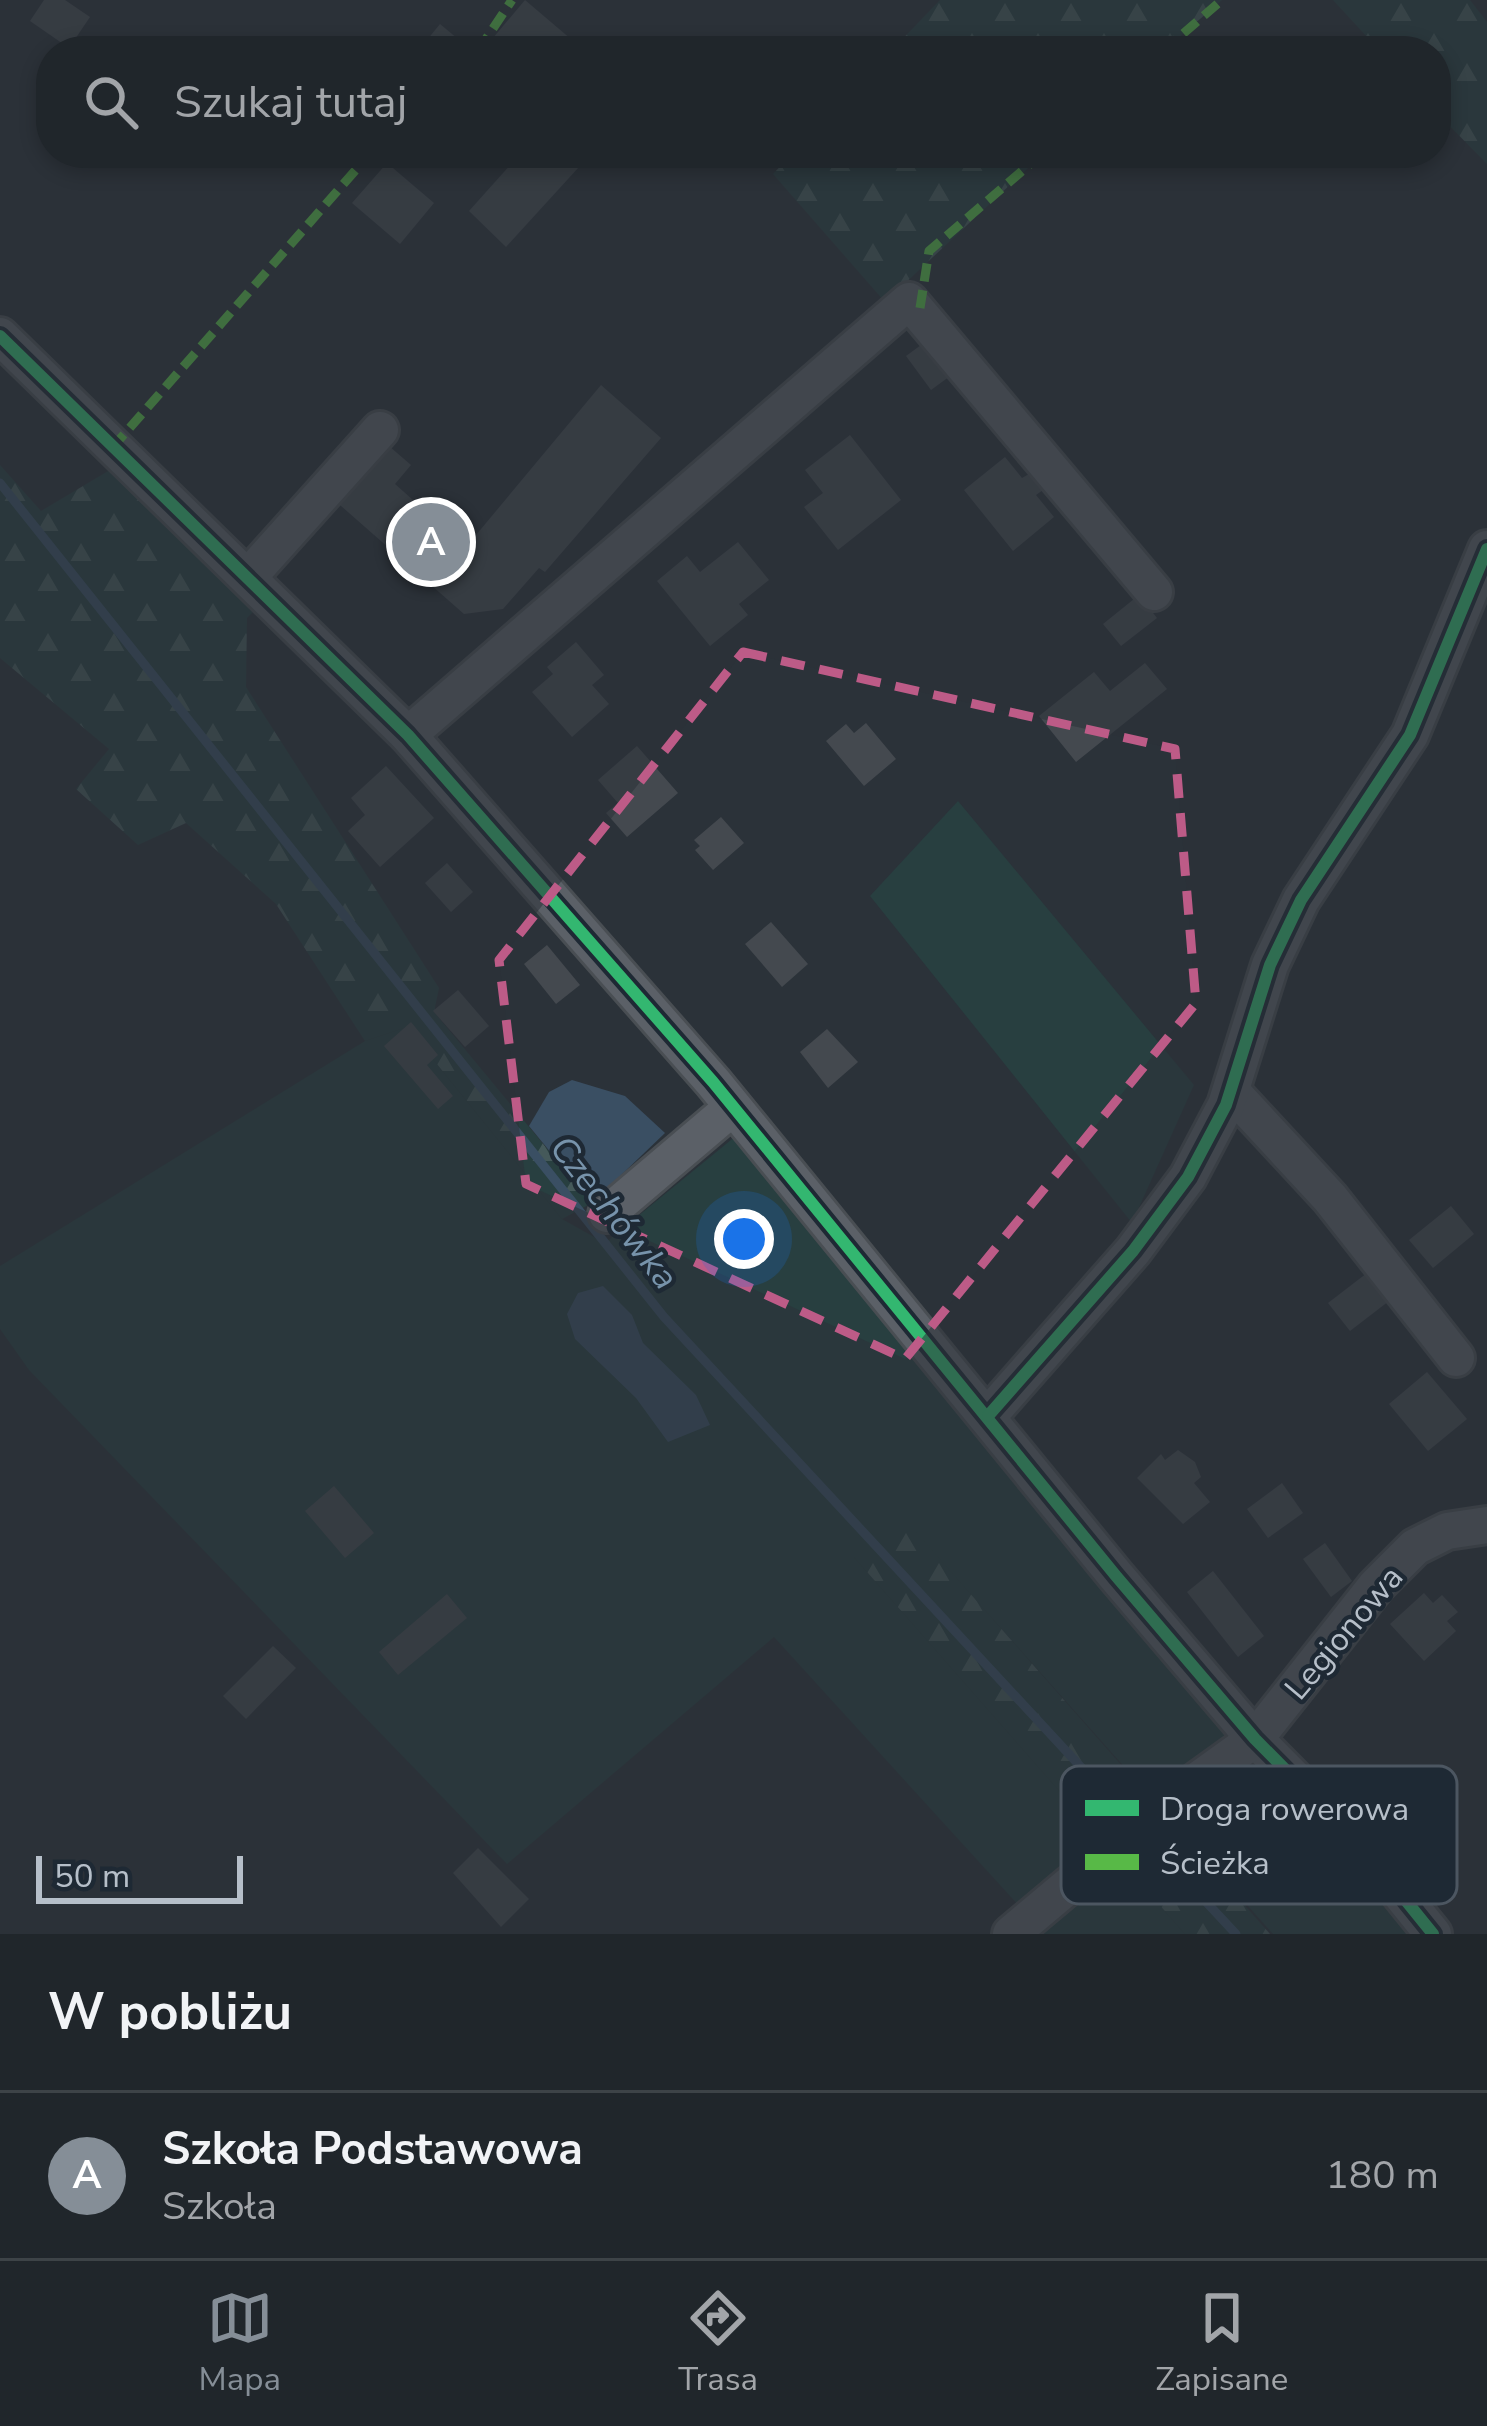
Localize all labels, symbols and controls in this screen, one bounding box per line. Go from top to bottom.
search box [36,36,1451,168]
icon: search [78,69,144,135]
text: Szukaj tutaj [174,72,407,133]
pin: A [392,497,470,587]
water label: Czechówka [538,1126,690,1300]
your location [714,1209,774,1269]
street label: Legionowa [1275,1556,1414,1710]
legend [1061,1766,1457,1904]
text: Droga rowerowa [1160,1787,1409,1832]
text: Ścieżka [1160,1841,1270,1886]
scale bar [36,1850,243,1903]
text: 50 m [54,1854,130,1899]
text: W pobliżu [48,1977,292,2047]
text: Szkoła Podstawowa [162,2119,583,2180]
text: A [72,2149,102,2202]
text: 180 m [1325,2149,1439,2202]
text: Szkoła [162,2180,277,2233]
tab: Mapa [199,2285,281,2402]
tab: Trasa [678,2285,758,2402]
tab: Zapisane [1155,2285,1288,2402]

